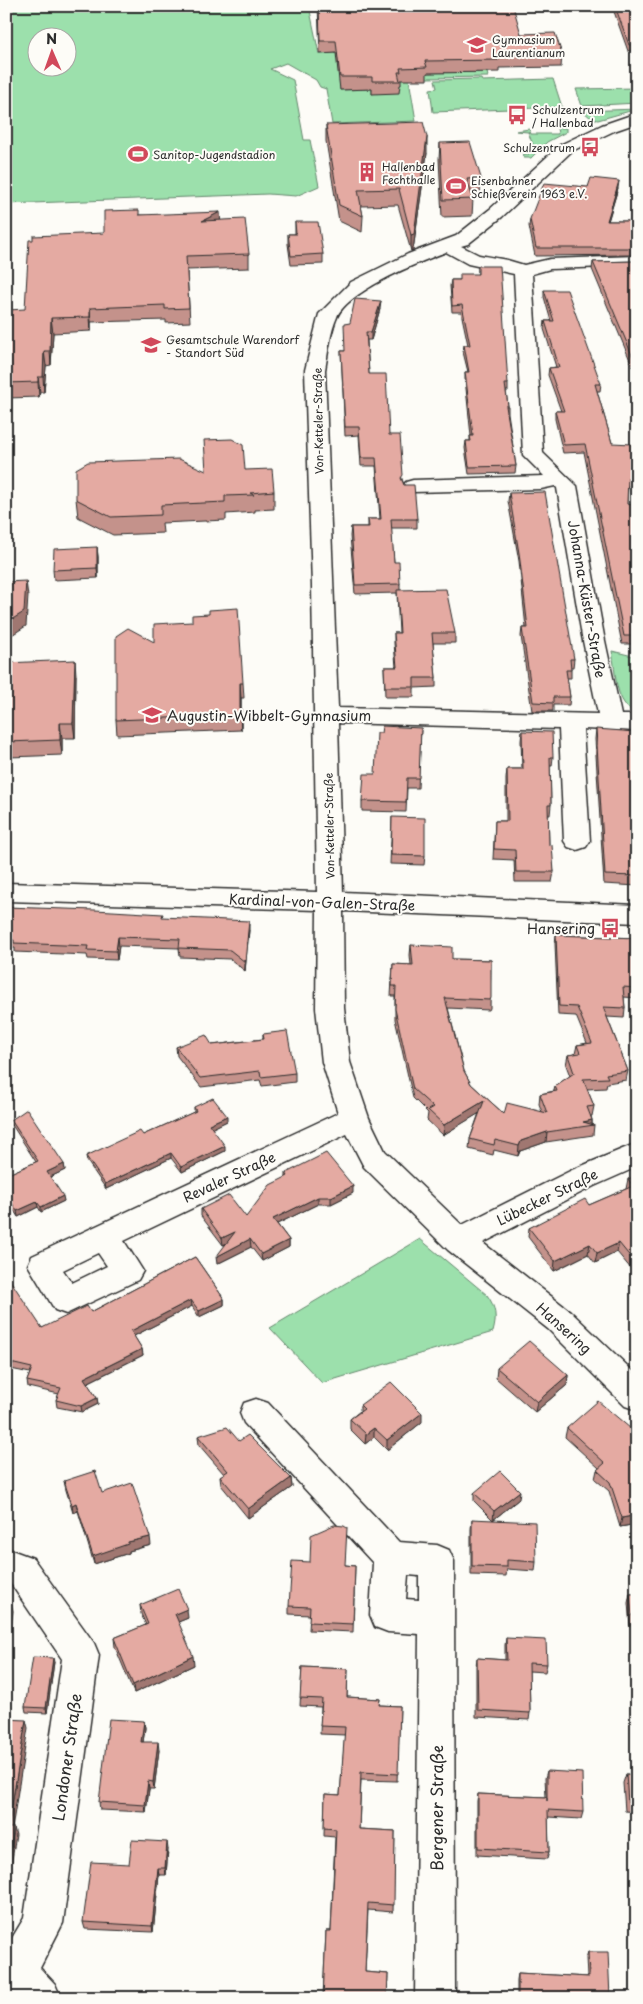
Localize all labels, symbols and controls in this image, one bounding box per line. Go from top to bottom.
north arrow [28,28,78,78]
text: N [46,28,57,49]
place label: Gymnasium Laurentianum [492,31,565,61]
school or university icon: Gymnasium Laurentianum [466,34,488,56]
place label: Schulzentrum / Hallenbad [532,101,604,131]
bus stop icon: Schulzentrum / Hallenbad [506,104,528,126]
bus stop icon: Schulzentrum [579,136,601,158]
place label: Schulzentrum [503,139,575,156]
sports icon: Sanitop-Jugendstadion [127,143,149,165]
place label: Sanitop-Jugendstadion [153,146,275,163]
place label: Hallenbad Fechthalle [382,158,435,188]
building icon: Hallenbad Fechthalle [356,161,378,183]
place label: Eisenbahner Schießverein 1963 e.V. [471,172,587,202]
sports icon: Eisenbahner Schießverein 1963 e.V. [445,175,467,197]
place label: Gesamtschule Warendorf - Standort Süd [166,331,300,361]
school or university icon: Gesamtschule Warendorf - Standort Süd [140,334,162,356]
street label: Von-Ketteler-Straße [309,368,327,474]
street label: Johanna-Küster-Straße [563,518,611,680]
school or university icon: Augustin-Wibbelt-Gymnasium [141,704,163,726]
place label: Augustin-Wibbelt-Gymnasium [167,705,371,726]
street label: Von-Ketteler-Straße [320,773,338,879]
street label: Kardinal-von-Galen-Straße [228,888,416,916]
bus stop icon: Hansering [599,917,621,939]
place label: Hansering [527,918,595,939]
street label: Revaler Straße [179,1146,279,1208]
street label: Lübecker Straße [493,1163,601,1231]
street label: Hansering [532,1297,596,1359]
street label: Londoner Straße [45,1692,87,1822]
street label: Bergener Straße [424,1745,448,1871]

